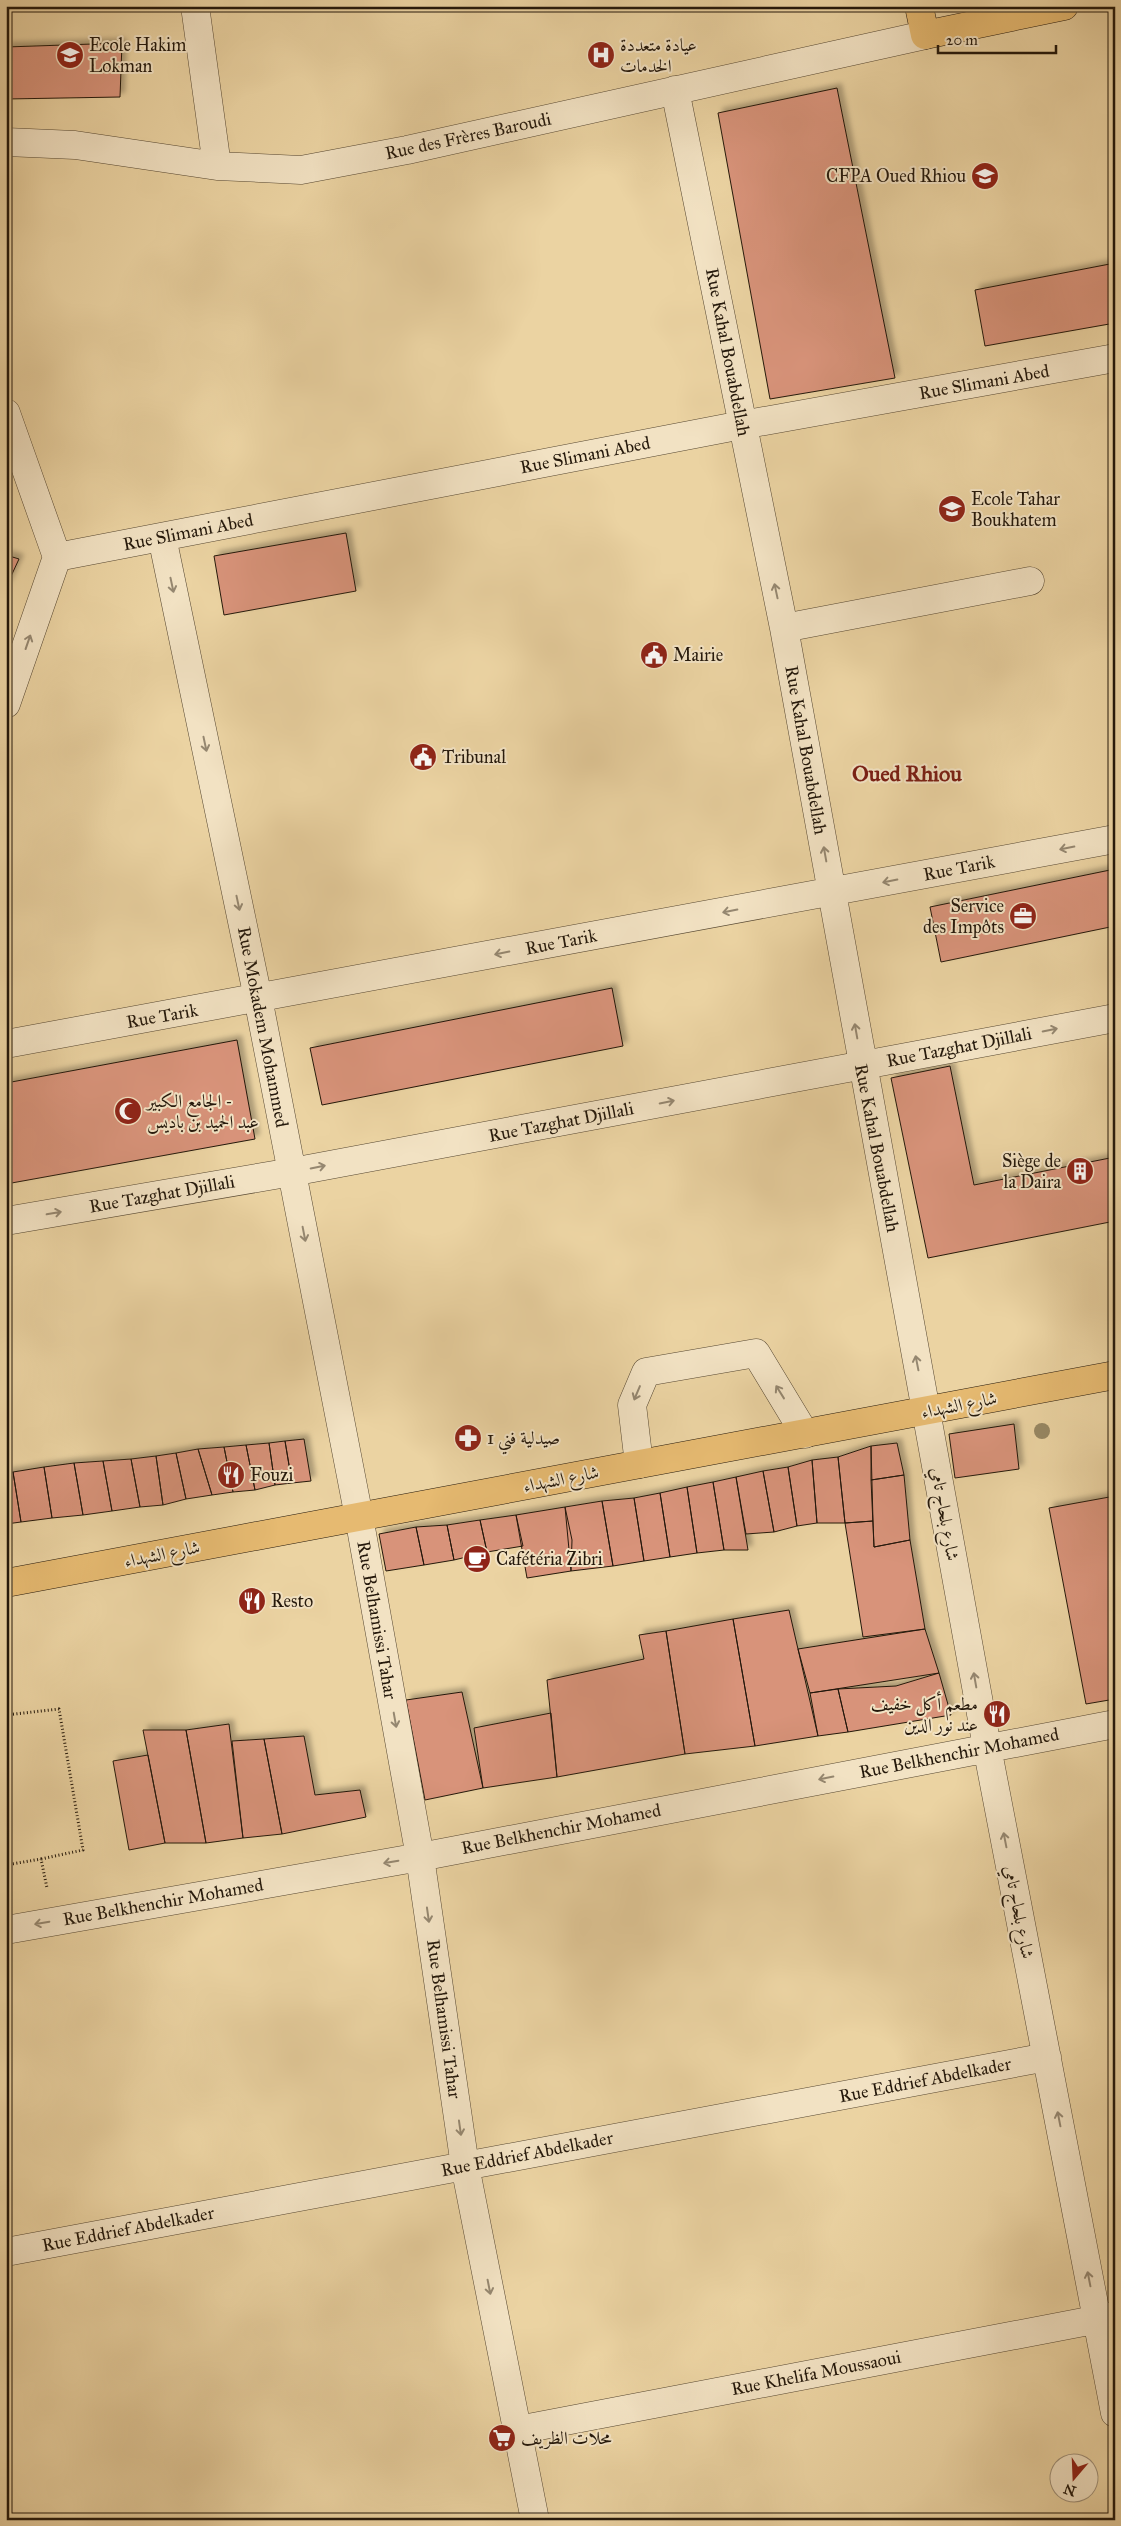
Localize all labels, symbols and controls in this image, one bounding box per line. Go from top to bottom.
scale bar [938,22,1056,54]
text: 20 m [946,31,978,49]
place label: Ecole Hakim Lokman [89,34,186,77]
place label: عيادة متعددة الخدمات [620,34,697,77]
school or university icon: Ecole Hakim Lokman [55,40,85,70]
hospital icon: عيادة متعددة الخدمات [586,40,616,70]
street label: Rue des Frères Baroudi [383,108,553,164]
school or university icon: CFPA Oued Rhiou [970,161,1000,191]
place label: CFPA Oued Rhiou [826,165,966,187]
street label: Rue Kahal Bouabdellah [701,266,755,438]
street label: Rue Slimani Abed [917,360,1051,404]
street label: Rue Slimani Abed [518,432,652,478]
place label: Ecole Tahar Boukhatem [971,488,1060,531]
school or university icon: Ecole Tahar Boukhatem [937,494,967,524]
street label: Rue Slimani Abed [121,509,255,555]
one-way arrow [168,576,177,592]
one-way arrow [771,583,780,599]
one-way arrow [24,635,33,650]
public building icon: Mairie [639,640,669,670]
place label: Mairie [673,644,723,666]
street label: Rue Kahal Bouabdellah [780,664,832,836]
one-way arrow [201,735,210,751]
public building icon: Tribunal [408,742,438,772]
place label: Tribunal [442,746,506,768]
district label: Oued Rhiou [852,760,962,787]
one-way arrow [1059,844,1075,854]
one-way arrow [820,846,829,862]
street label: Rue Tarik [921,850,997,886]
one-way arrow [882,877,898,887]
one-way arrow [234,894,244,910]
place label: Service des Impôts [923,895,1004,938]
office icon: Service des Impôts [1008,901,1038,931]
one-way arrow [723,906,739,916]
street label: Rue Tarik [523,924,599,960]
street label: Rue Mokadem Mohammed [233,925,293,1129]
one-way arrow [494,949,510,959]
street label: Rue Tarik [124,999,200,1033]
street label: Rue Tazghat Djillali [884,1022,1034,1073]
one-way arrow [850,1023,860,1039]
one-way arrow [1042,1025,1058,1035]
street label: Rue Kahal Bouabdellah [850,1062,904,1234]
place label: الجامع الكبير - عبد الحميد بن باديس [145,1090,259,1134]
mosque icon: الجامع الكبير - عبد الحميد بن باديس [113,1096,143,1126]
street label: Rue Tazghat Djillali [486,1097,636,1148]
one-way arrow [658,1097,674,1106]
place label: Siège de la Daira [1002,1150,1061,1193]
building icon: Siège de la Daira [1065,1156,1095,1186]
one-way arrow [310,1162,326,1172]
street label: Rue Tazghat Djillali [87,1170,237,1219]
one-way arrow [46,1207,62,1217]
one-way arrow [299,1226,309,1242]
one-way arrow [912,1355,922,1371]
one-way arrow [632,1385,642,1400]
one-way arrow [775,1385,785,1399]
street label: شارع الشهداء [919,1387,999,1427]
pharmacy icon: صيدلية فني 1 [453,1423,483,1453]
place label: صيدلية فني 1 [487,1427,560,1455]
restaurant icon: Fouzi [216,1460,246,1490]
street label: شارع الشهداء [521,1461,601,1501]
place label: Fouzi [250,1464,293,1486]
street label: شارع بلحاج تامي [921,1465,964,1563]
street label: شارع الشهداء [122,1536,202,1576]
street label: Rue Belhamissi Tahar [352,1539,402,1701]
cafe icon: Cafétéria Zibri [462,1544,492,1574]
place label: Cafétéria Zibri [496,1548,603,1570]
restaurant icon: Resto [237,1586,267,1616]
place label: Resto [271,1590,313,1612]
one-way arrow [969,1672,979,1688]
place label: مطعم أكل خفيف عند نور الدين [871,1691,978,1736]
restaurant icon: مطعم أكل خفيف عند نور الدين [982,1699,1012,1729]
one-way arrow [391,1712,401,1728]
street label: Rue Belkhenchir Mohamed [857,1723,1061,1783]
one-way arrow [818,1774,834,1784]
street label: Rue Belkhenchir Mohamed [459,1799,663,1859]
one-way arrow [1000,1832,1009,1848]
one-way arrow [384,1857,400,1867]
street label: شارع بلحاج تامي [994,1863,1039,1962]
street label: Rue Belkhenchir Mohamed [61,1874,265,1930]
one-way arrow [424,1907,434,1923]
one-way arrow [34,1919,50,1929]
street label: Rue Belhamissi Tahar [422,1938,466,2100]
street label: Rue Eddrief Abdelkader [837,2052,1013,2107]
one-way arrow [1053,2112,1063,2128]
one-way arrow [455,2119,465,2135]
street label: Rue Eddrief Abdelkader [439,2126,615,2181]
street label: Rue Eddrief Abdelkader [40,2201,216,2256]
one-way arrow [1084,2271,1094,2287]
one-way arrow [485,2279,495,2295]
street label: Rue Khelifa Moussaoui [729,2346,903,2400]
supermarket icon: محلات الظريف [487,2423,517,2453]
place label: محلات الظريف [521,2427,612,2450]
north arrow [1048,2454,1098,2504]
text: N [1061,2480,1078,2500]

